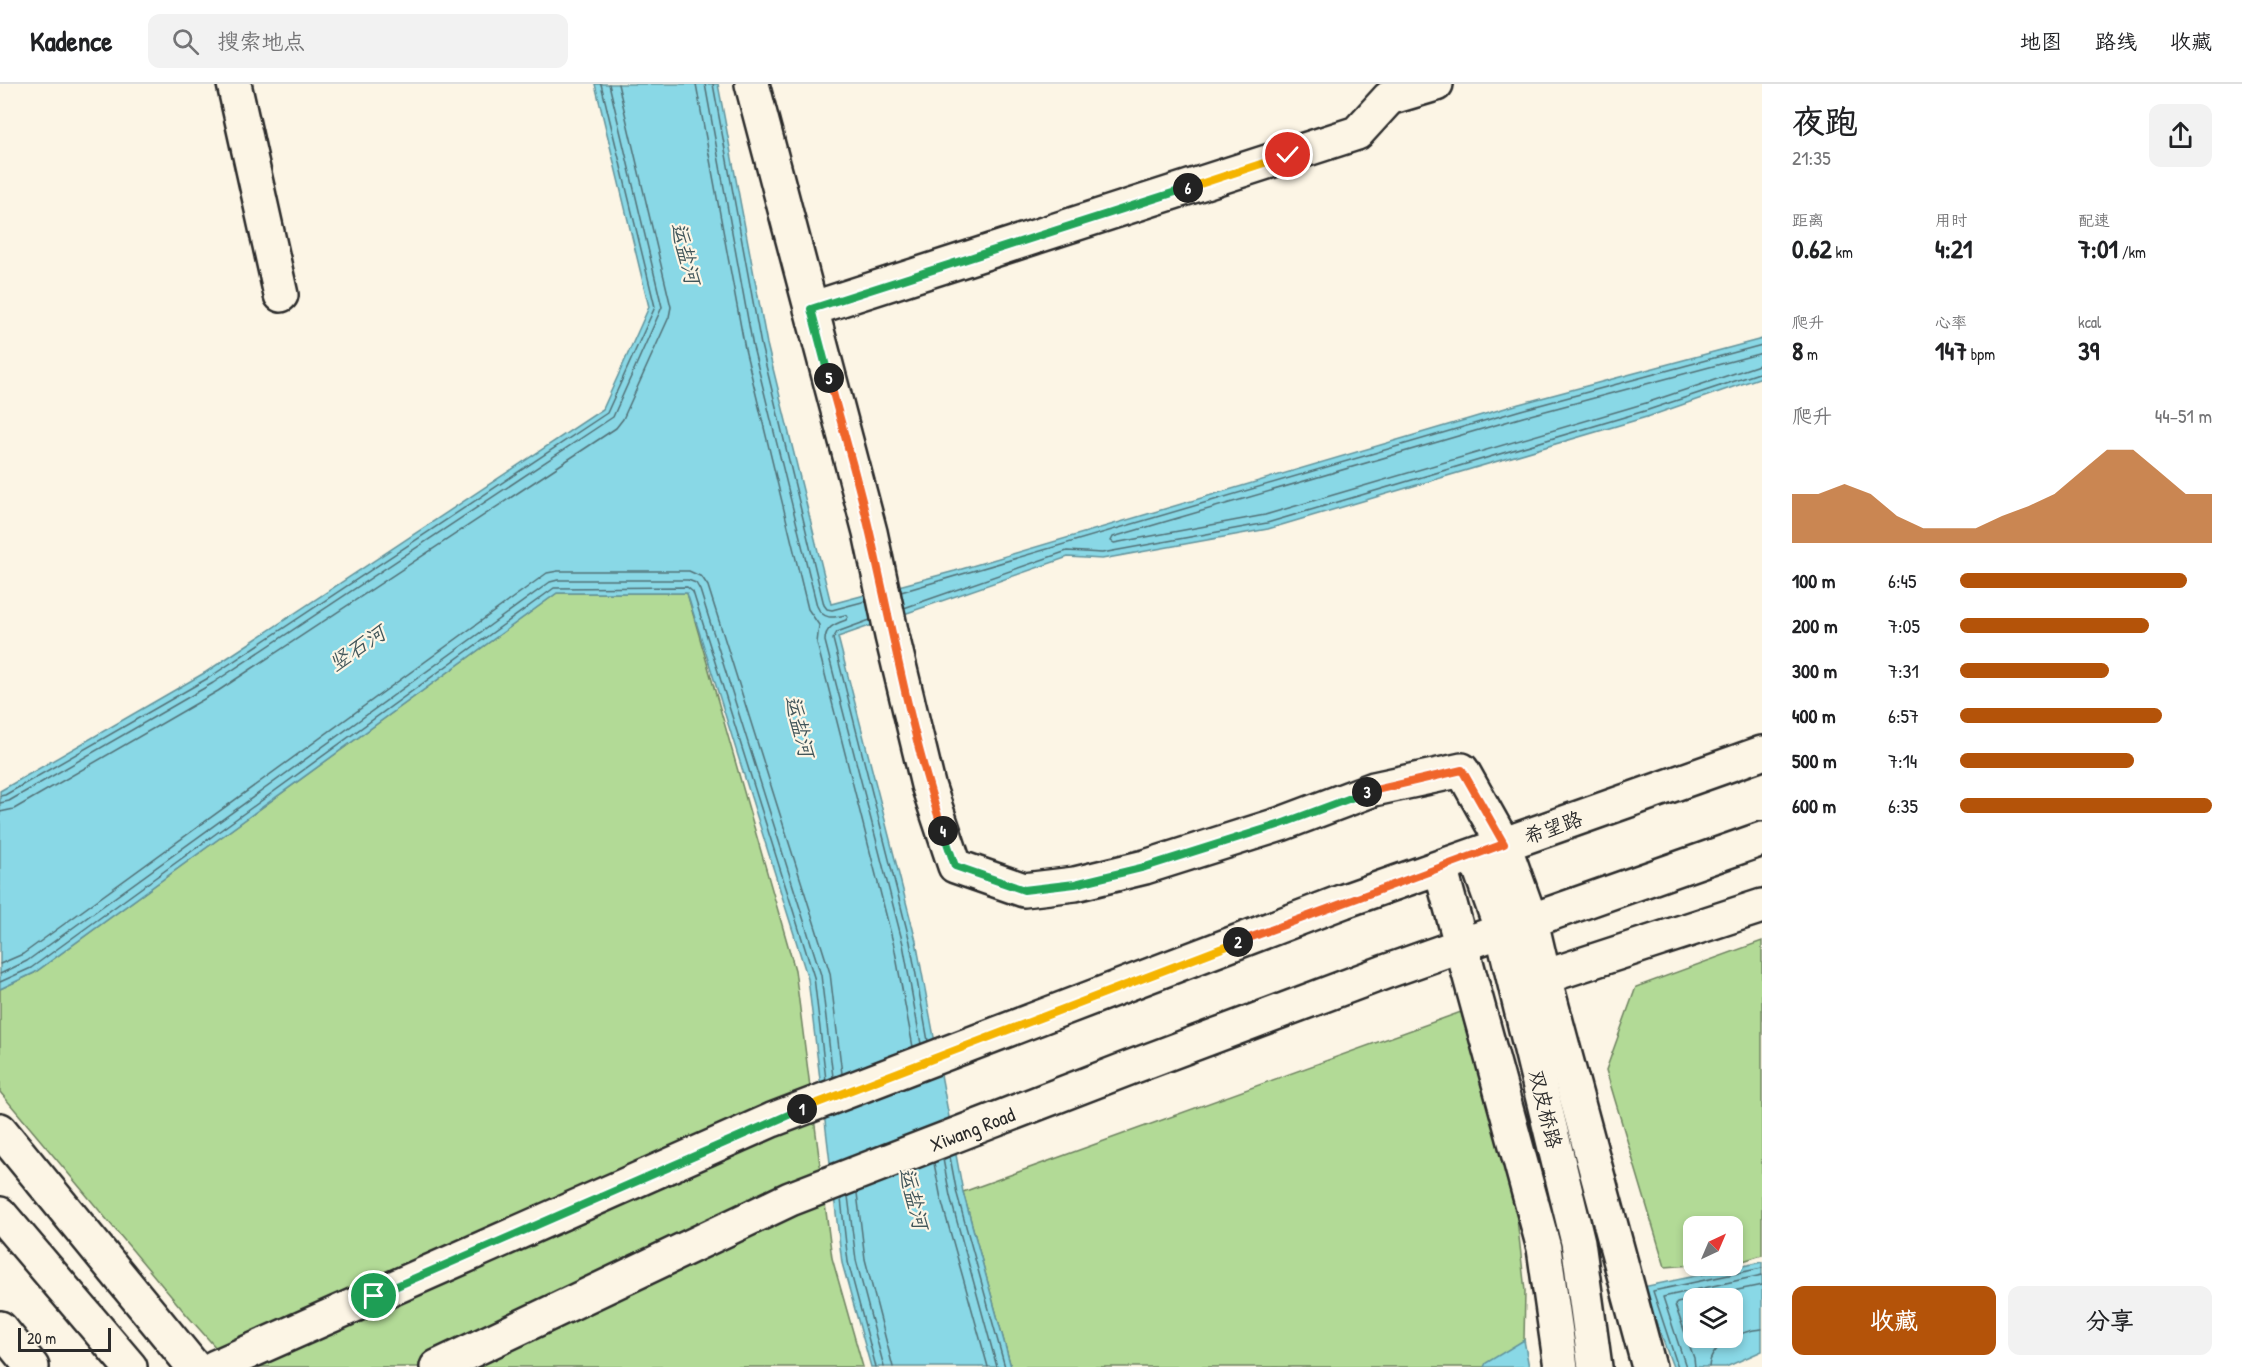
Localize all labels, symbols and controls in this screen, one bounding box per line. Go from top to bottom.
search box [148,14,568,68]
text: Kadence [30,22,112,60]
icon: search [169,25,202,58]
text: 搜索地点 [217,26,305,56]
text: 地图 [2020,27,2062,56]
text: 路线 [2095,27,2137,56]
text: 收藏 [2170,27,2212,56]
text: 夜跑 [1792,99,1858,143]
button: share [2149,104,2212,167]
pin [1262,129,1313,180]
icon: check [1271,138,1304,171]
text: 21:35 [1792,144,1831,171]
pin: 6 [1173,173,1203,203]
text: 6 [1185,177,1191,199]
text: 距离 [1792,209,1824,231]
text: 用时 [1935,209,1967,231]
text: 配速 [2078,209,2110,231]
water label: 运盐河 [664,219,708,290]
text: 0.62 [1792,231,1832,266]
text: 4:21 [1935,231,1972,266]
text: 7:01 [2078,231,2118,266]
text: km [1832,241,1853,263]
text: /km [2118,241,2146,263]
text: 爬升 [1792,311,1824,333]
text: 心率 [1935,311,1967,333]
text: kcal [2078,311,2101,333]
text: 8 [1792,333,1803,368]
text: 147 [1935,333,1967,368]
text: 39 [2078,333,2099,368]
text: m [1803,343,1818,365]
text: bpm [1967,343,1995,365]
pin: 5 [814,363,844,393]
text: 5 [826,367,832,389]
text: 爬升 [1792,402,1832,429]
text: 44–51 m [2155,402,2212,429]
text: 100 m [1792,567,1835,594]
text: 6:45 [1888,567,1917,594]
text: 200 m [1792,612,1837,639]
text: 7:05 [1888,612,1920,639]
water label: 竖石河 [323,617,394,678]
text: 300 m [1792,657,1837,684]
text: 7:31 [1888,657,1919,684]
water label: 运盐河 [778,692,822,763]
text: 400 m [1792,702,1836,729]
text: 6:57 [1888,702,1919,729]
text: 500 m [1792,747,1837,774]
text: 7:14 [1888,747,1917,774]
pin: 3 [1352,777,1382,807]
text: 3 [1363,781,1371,803]
text: 600 m [1792,792,1836,819]
text: 6:35 [1888,792,1918,819]
street label: 希望路 [1520,804,1587,850]
pin: 4 [928,816,958,846]
text: 4 [940,820,946,842]
pin: 2 [1223,927,1253,957]
text: 2 [1234,931,1242,953]
street label: 双皮桥路 [1523,1067,1569,1152]
pin: 1 [787,1094,817,1124]
text: 1 [799,1098,805,1120]
street label: Xiwang Road [926,1100,1019,1158]
water label: 运盐河 [892,1164,936,1235]
north arrow [1683,1216,1743,1276]
map controls [1683,1216,1743,1348]
pin [348,1270,399,1321]
icon: arrive [357,1279,390,1312]
button: 收藏 [1792,1286,1996,1355]
button: 分享 [2008,1286,2212,1355]
button: layers [1683,1288,1743,1348]
scale bar [18,1325,111,1352]
text: 20 m [27,1327,56,1349]

